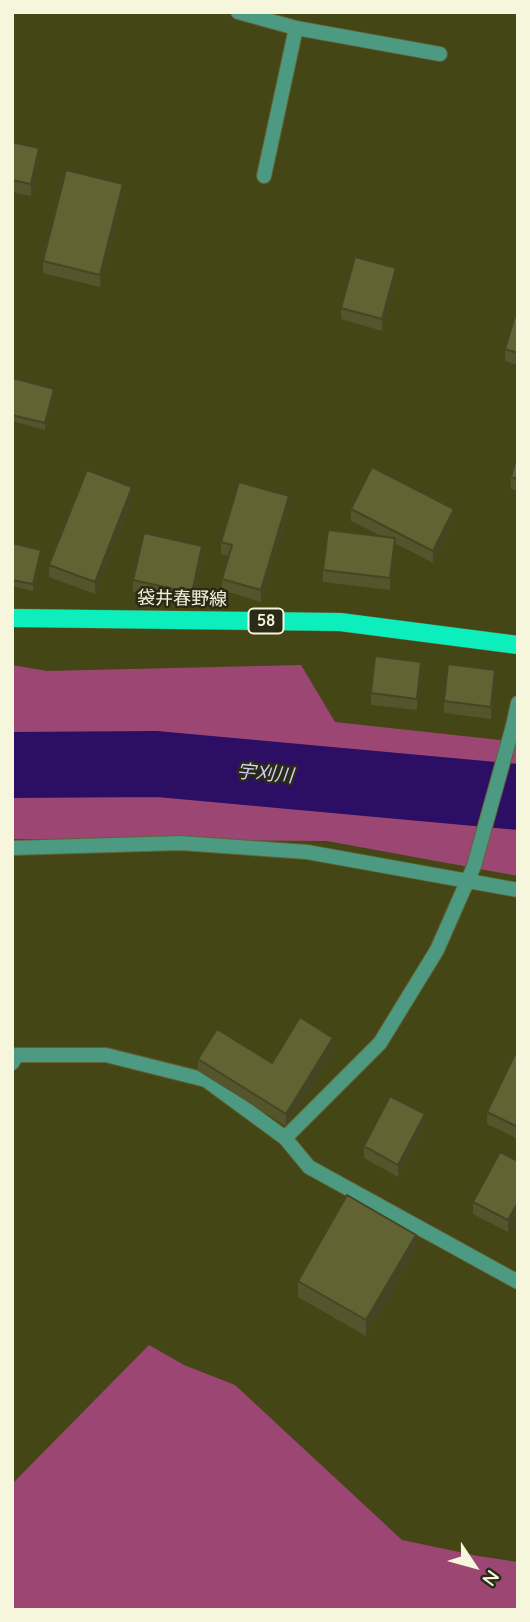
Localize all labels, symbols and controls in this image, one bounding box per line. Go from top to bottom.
street label: 袋井春野線 [137,587,227,611]
road number: 58 [248,608,284,634]
water label: 宇刈川 [236,760,294,788]
north arrow [439,1531,509,1601]
text: N [477,1566,505,1591]

